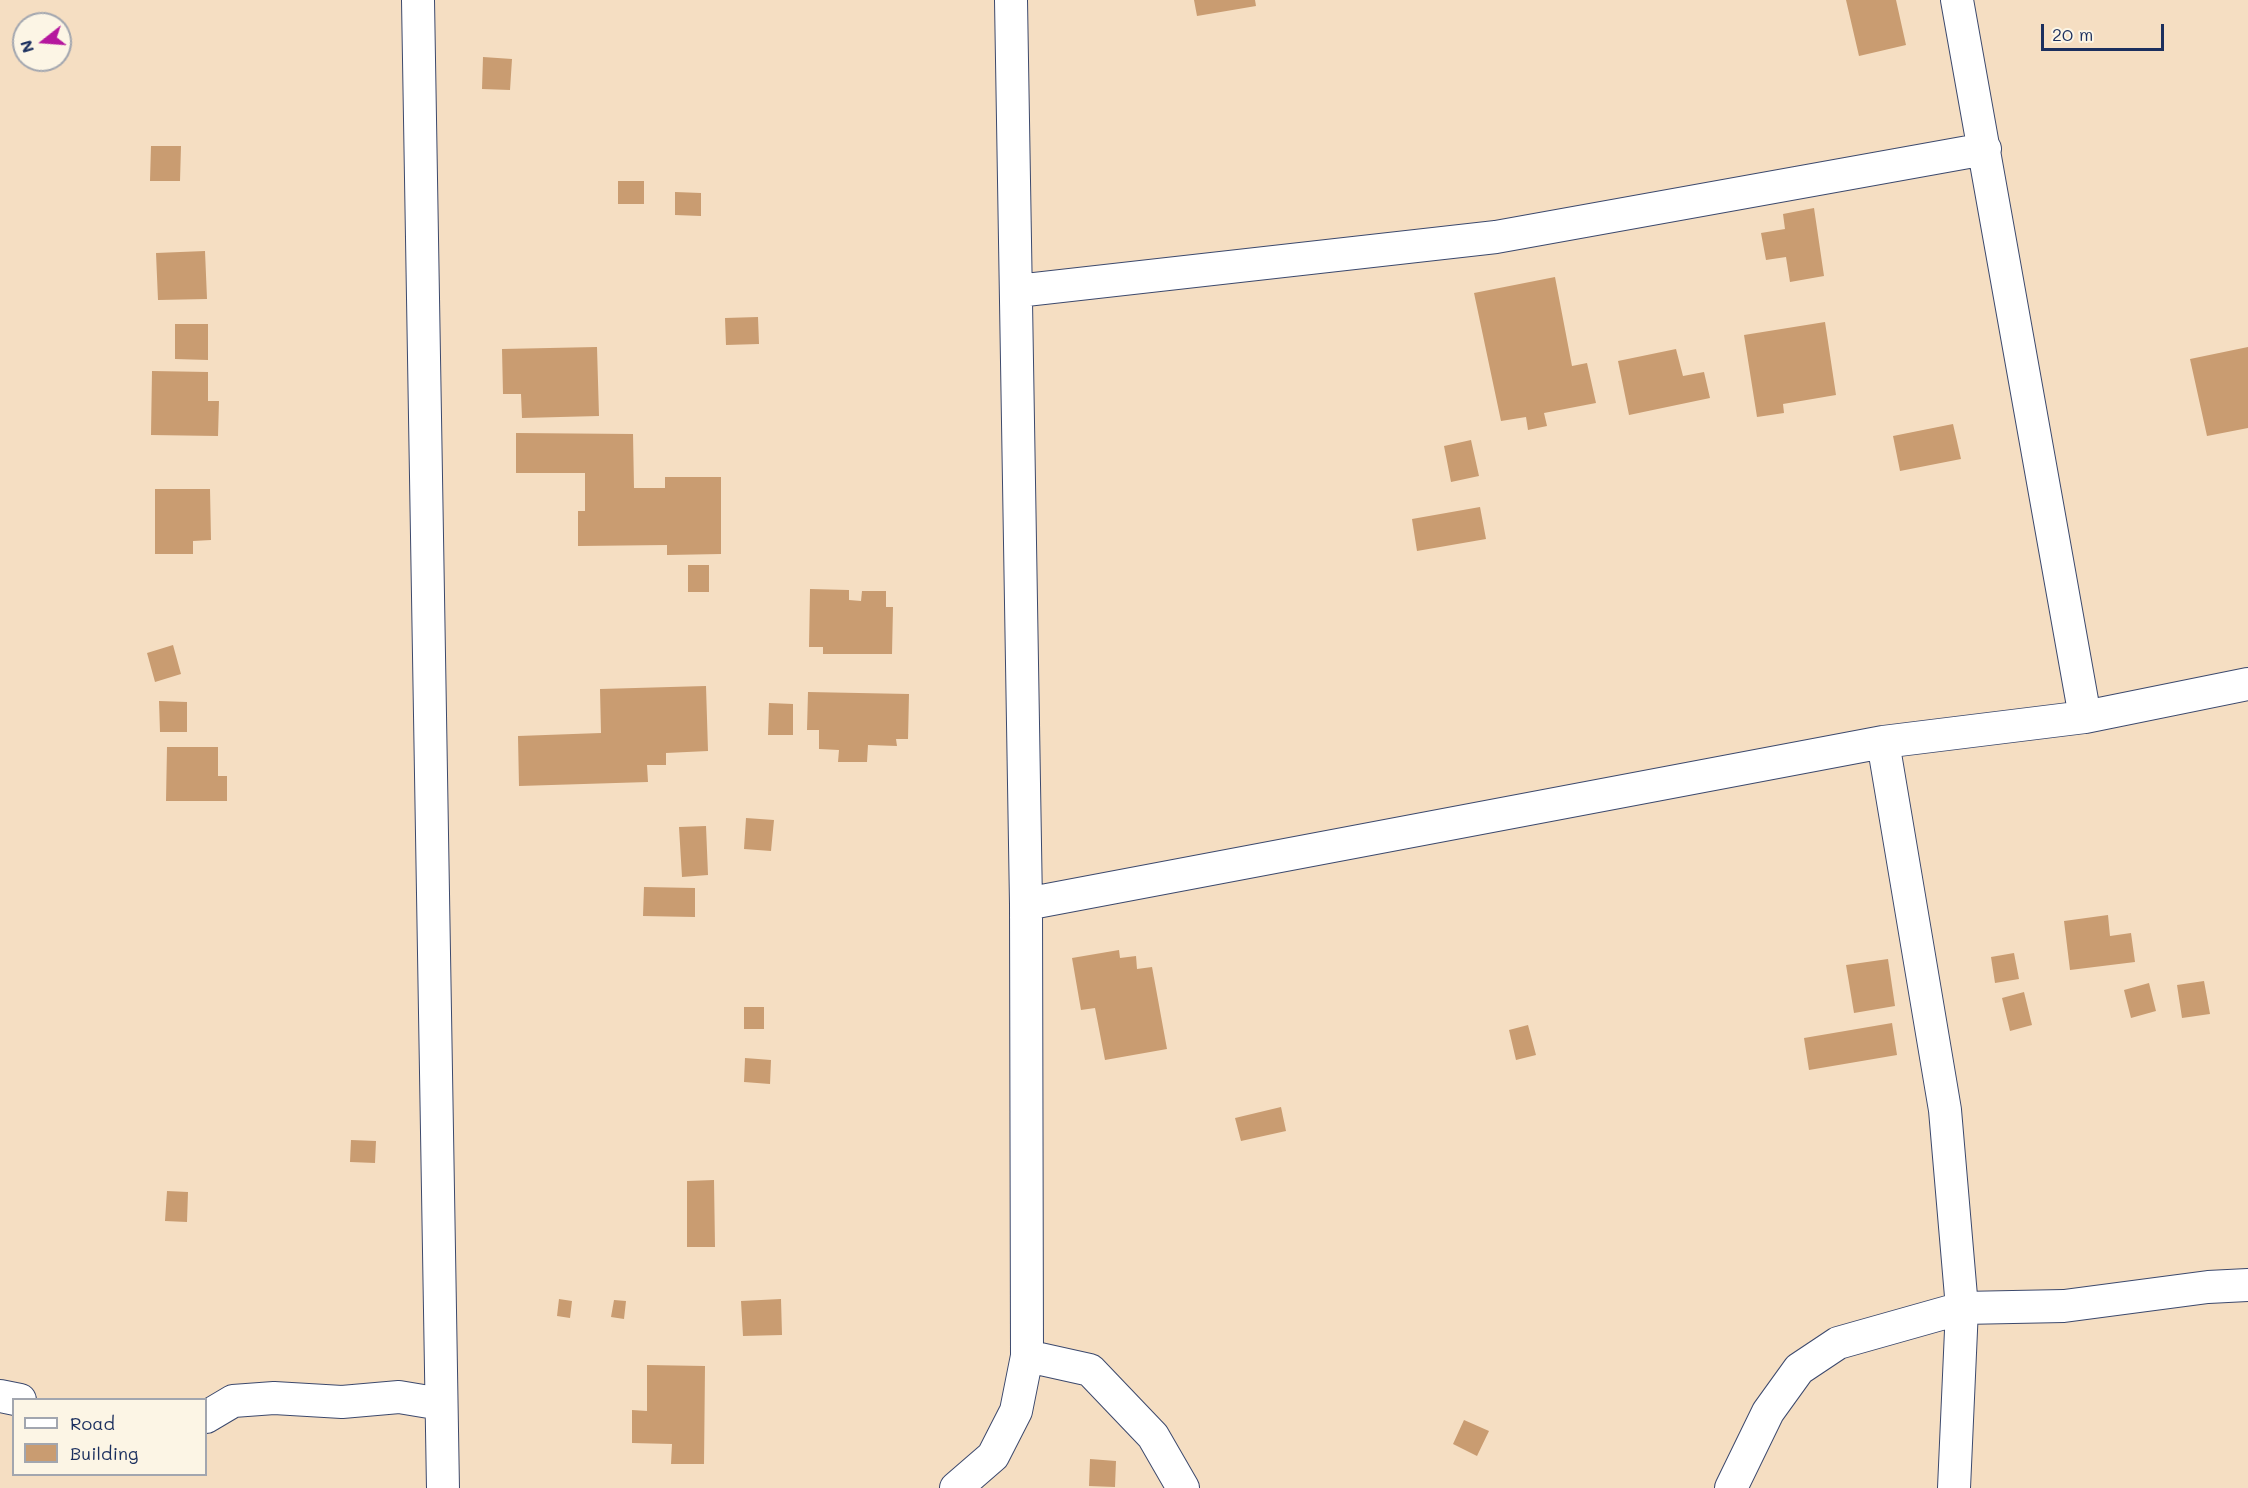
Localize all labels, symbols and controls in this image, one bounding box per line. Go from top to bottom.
north arrow [12,12,72,72]
scale bar [2044,12,2167,50]
text: 20 m [2052,22,2093,46]
text: N [14,38,38,56]
legend [12,1398,207,1476]
text: Road [70,1411,115,1435]
text: Building [70,1441,138,1465]

